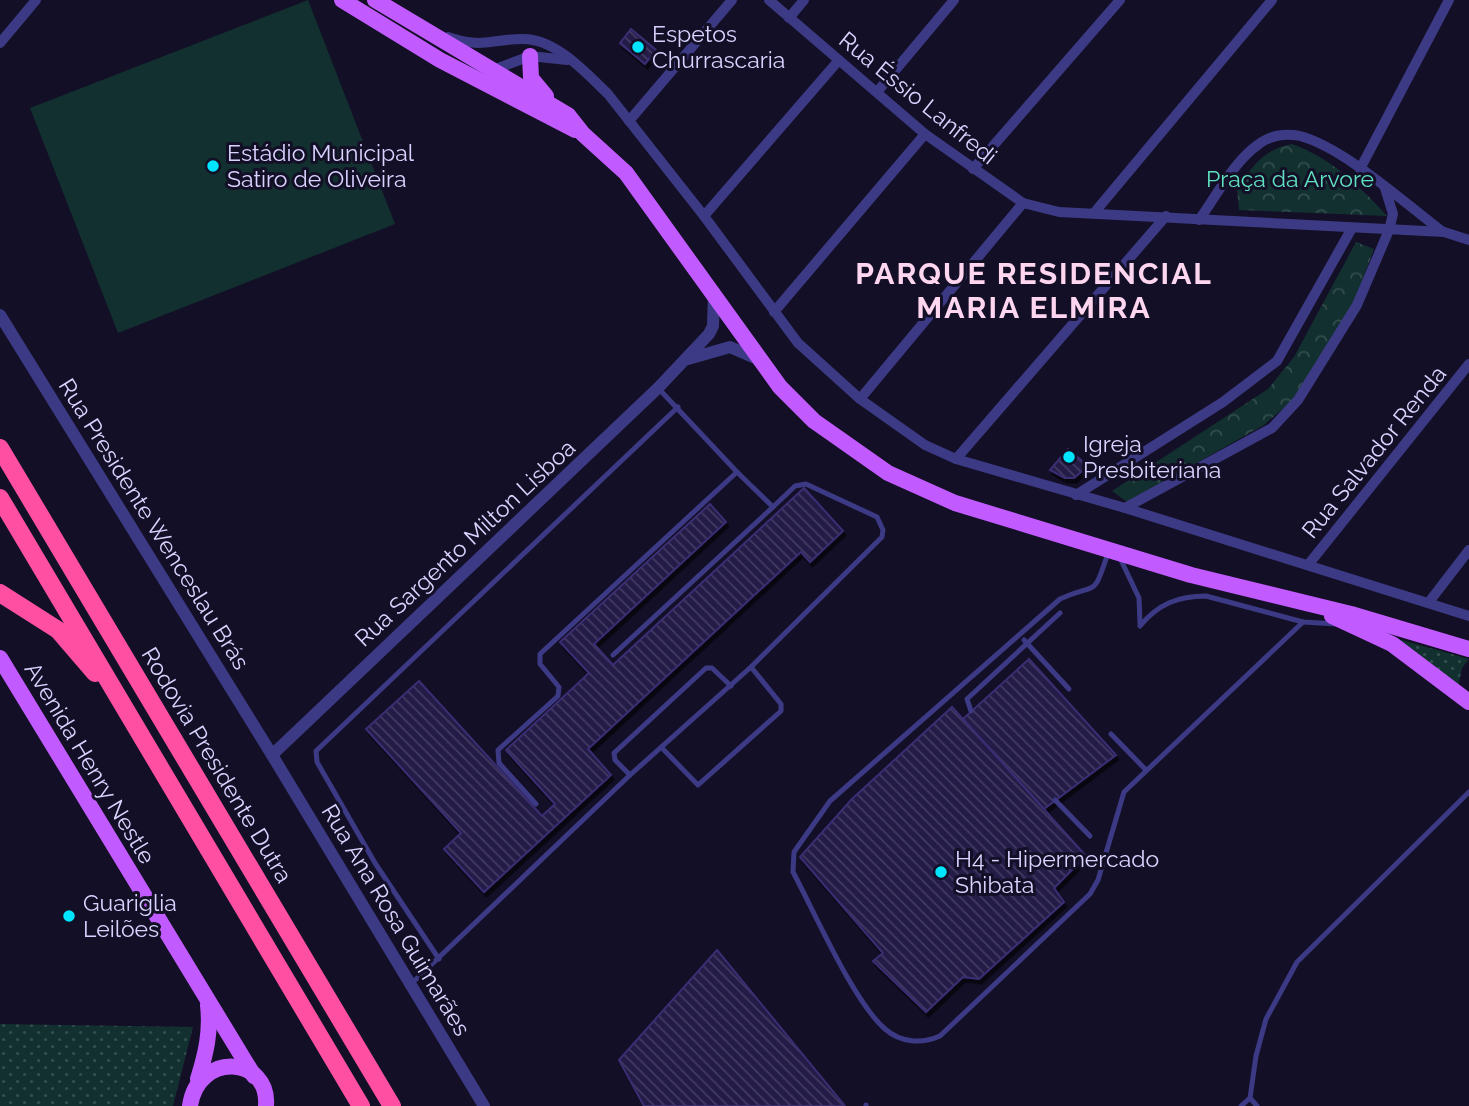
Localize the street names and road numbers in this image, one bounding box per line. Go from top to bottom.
street label: Rua Éssio Lanfredi [834,26,1003,169]
street label: Rua Salvador Renda [1296,360,1451,543]
street label: Rua Presidente Wenceslau Brás [54,373,255,674]
street label: Rua Sargento Milton Lisboa [349,434,580,652]
street label: Rodovia Presidente Dutra [136,642,298,887]
street label: Avenida Henry Nestle [20,657,161,868]
street label: Rua Ana Rosa Guimarães [317,799,476,1040]

